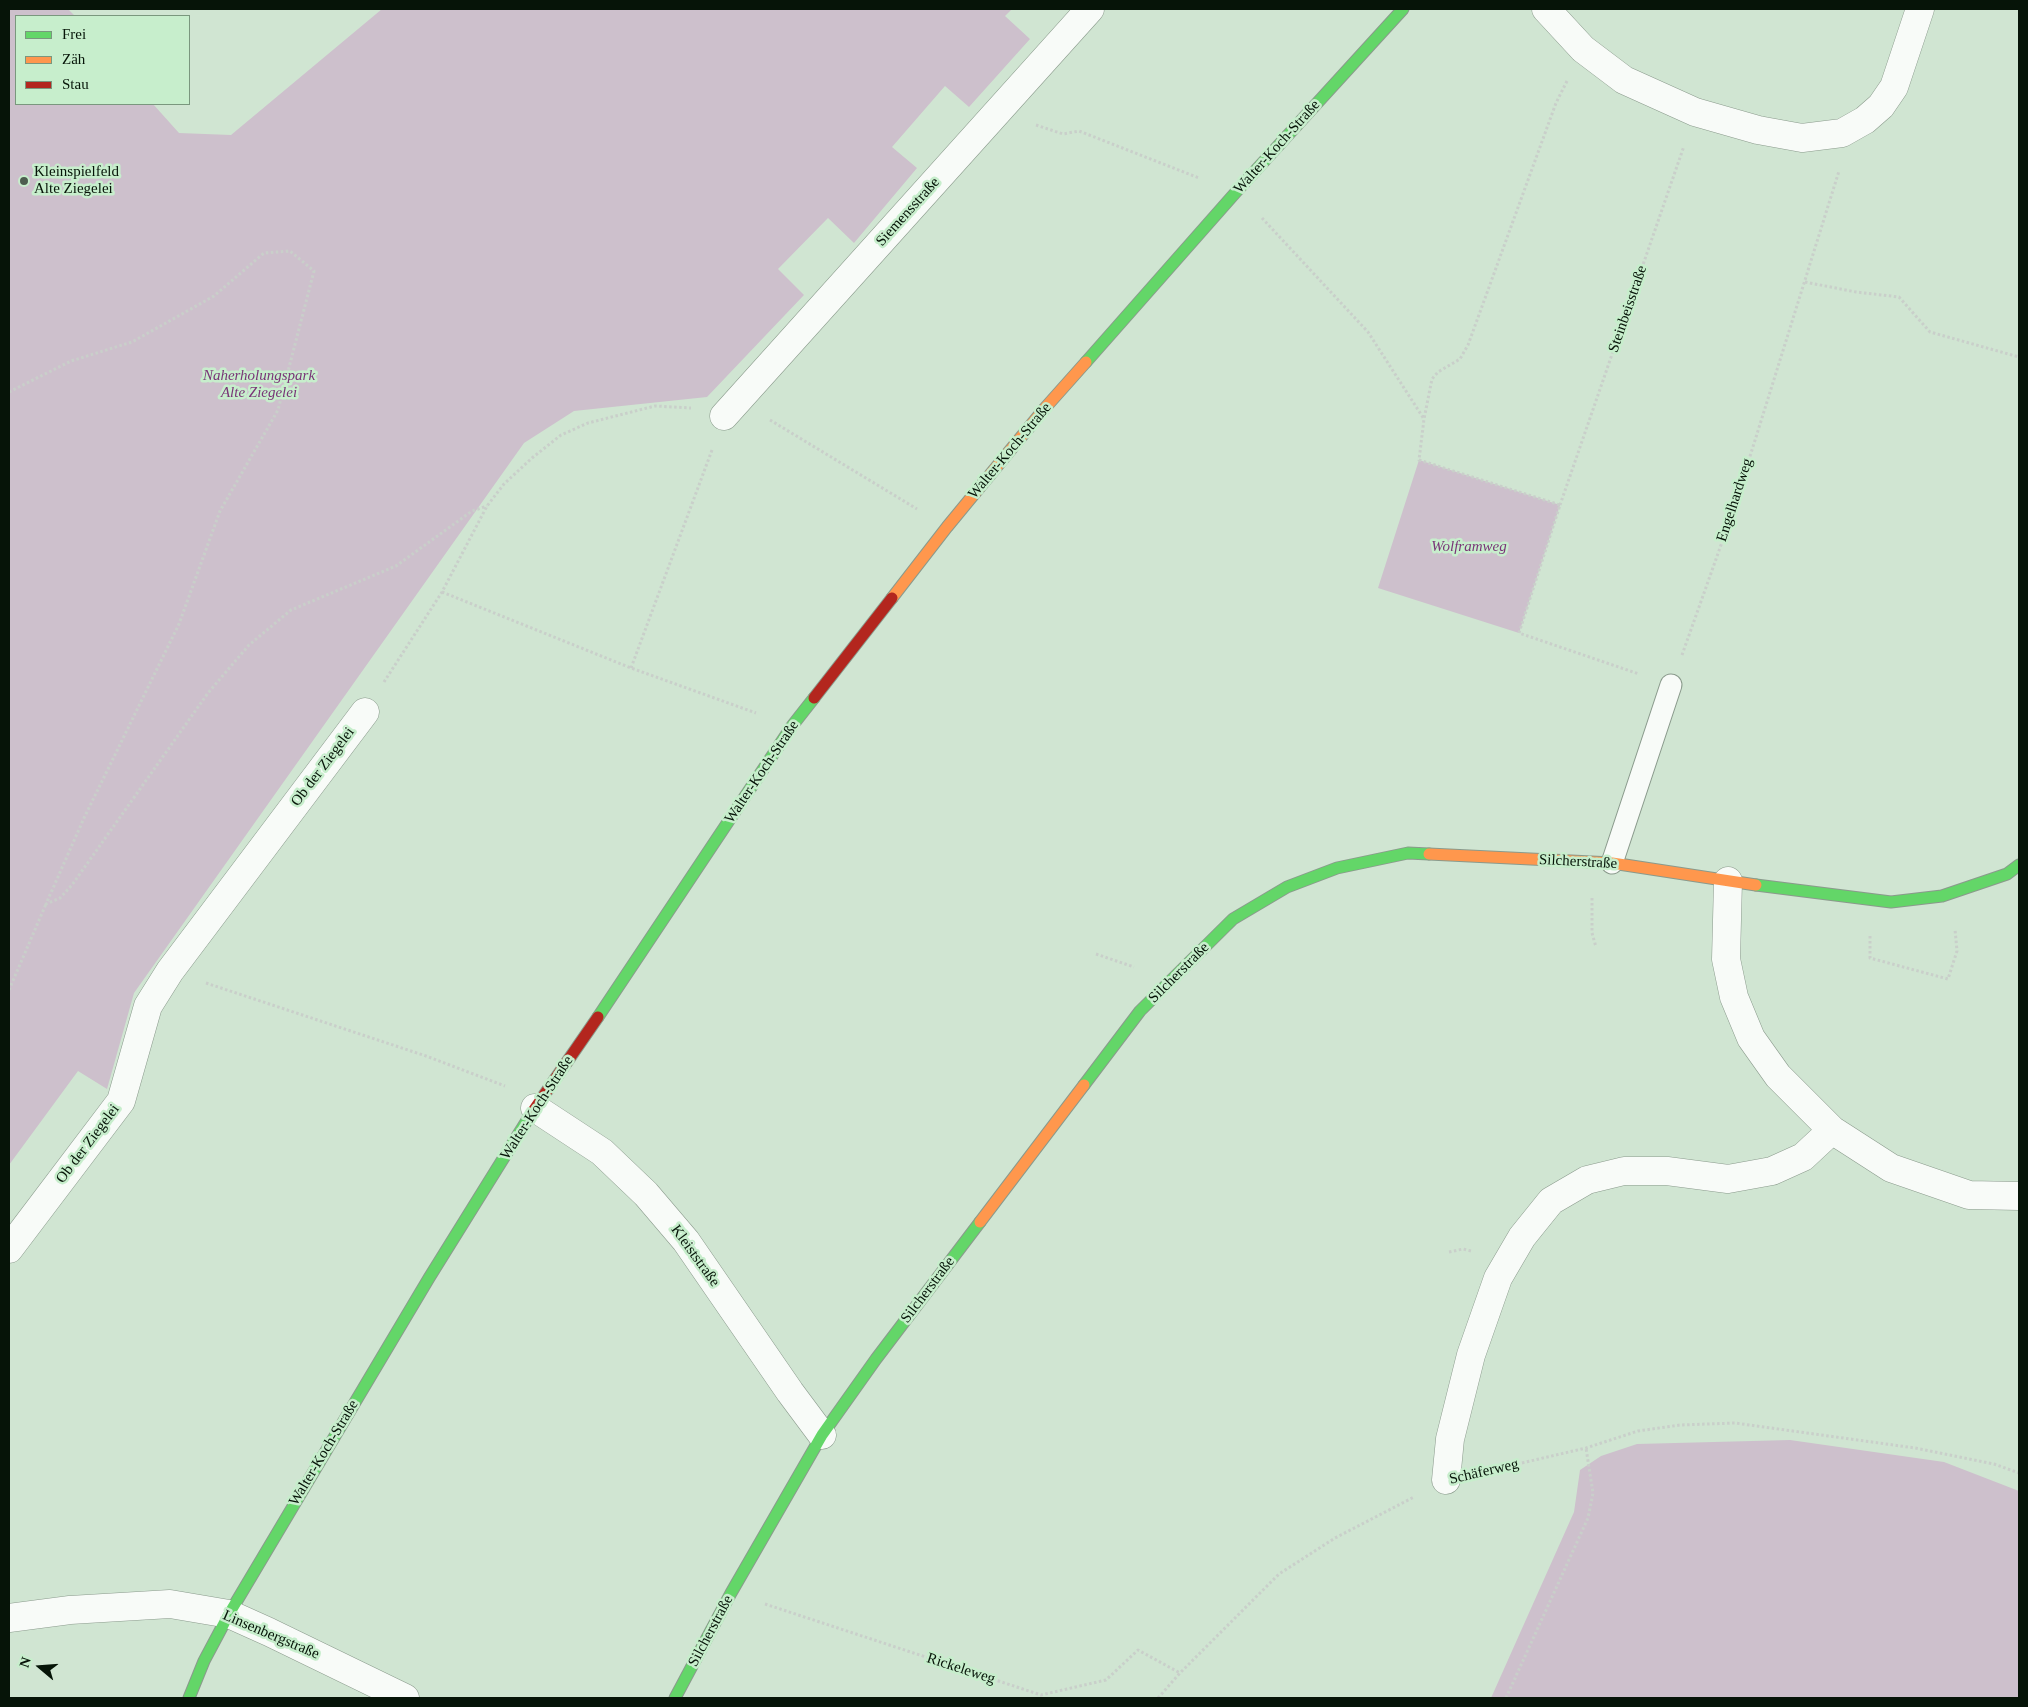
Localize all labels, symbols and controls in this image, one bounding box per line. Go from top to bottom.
legend [15,15,190,105]
text: Frei [62,26,86,42]
text: Zäh [62,51,85,67]
text: Stau [62,76,89,92]
street label: Walter-Koch-Straße [1230,96,1324,198]
place label: Kleinspielfeld Alte Ziegelei [34,163,119,198]
street label: Siemensstraße [872,174,944,250]
marker: Kleinspielfeld Alte Ziegelei [18,175,30,187]
street label: Steinbeisstraße [1605,263,1651,355]
park label: Naherholungspark Alte Ziegelei [203,367,315,402]
street label: Walter-Koch-Straße [965,399,1055,503]
street label: Engelhardweg [1713,456,1757,544]
park label: Wolframweg [1431,538,1507,556]
street label: Walter-Koch-Straße [721,717,803,827]
street label: Ob der Ziegelei [287,724,359,810]
street label: Silcherstraße [1538,851,1618,873]
street label: Silcherstraße [1145,939,1213,1007]
street label: Walter-Koch-Straße [497,1053,577,1163]
street label: Ob der Ziegelei [52,1101,124,1187]
street label: Kleiststraße [667,1222,723,1290]
street label: Silcherstraße [897,1253,959,1327]
street label: Walter-Koch-Straße [285,1397,363,1509]
street label: Schäferweg [1447,1455,1521,1489]
street label: Silcherstraße [685,1592,737,1670]
street label: Linsenbergstraße [220,1607,322,1663]
north arrow [15,1642,65,1692]
street label: Rickeleweg [925,1650,997,1688]
text: N [17,1655,34,1669]

